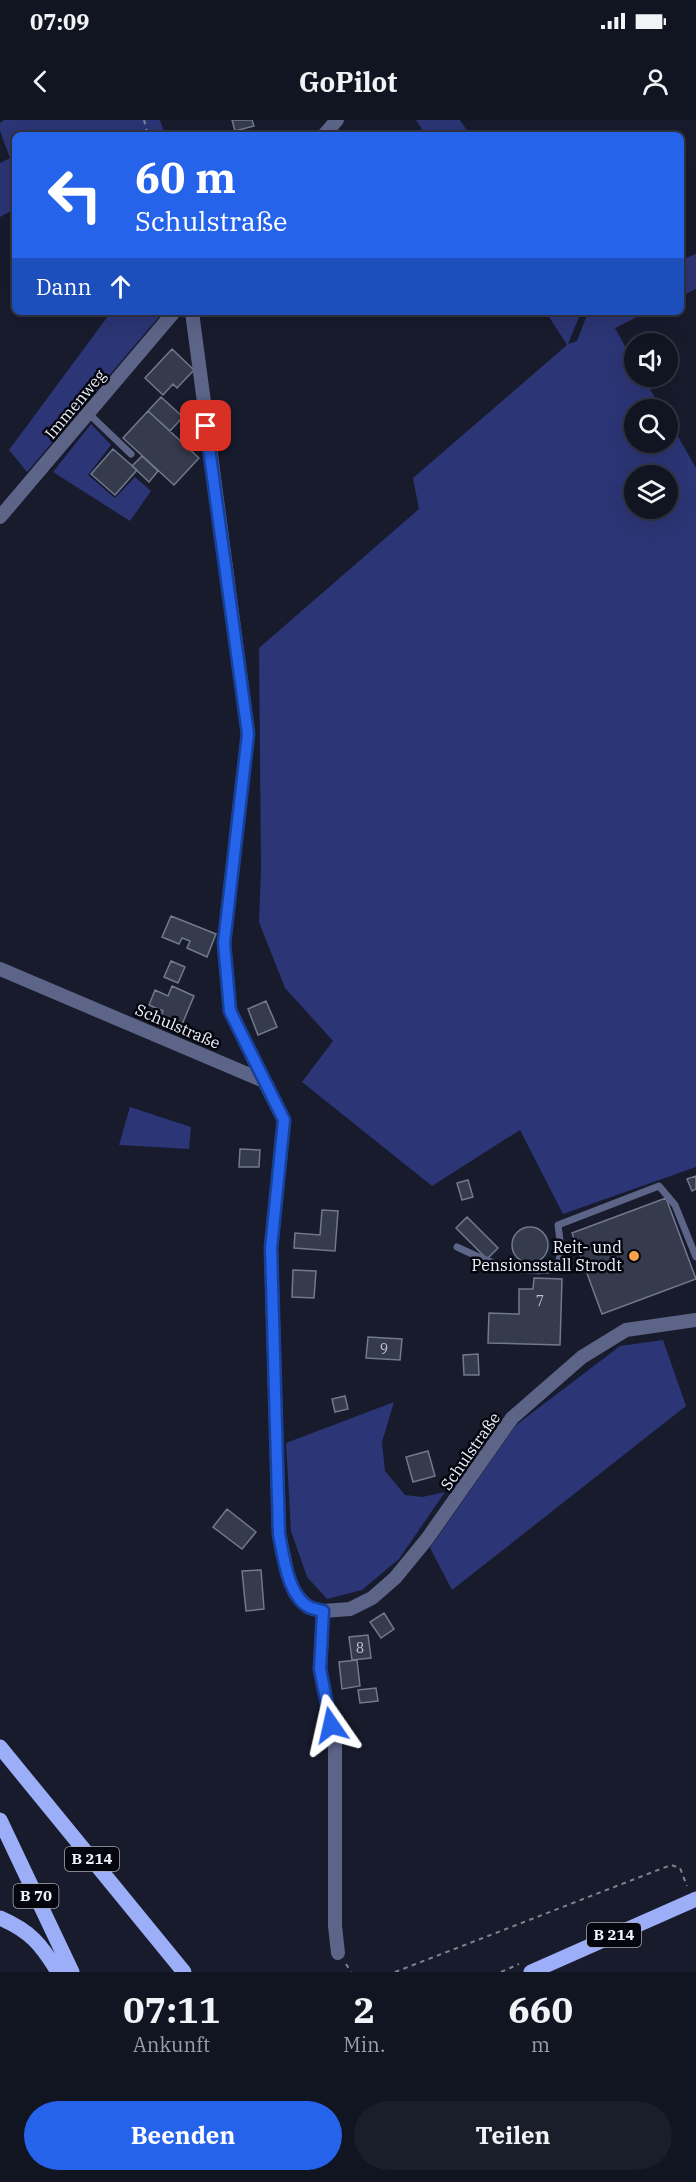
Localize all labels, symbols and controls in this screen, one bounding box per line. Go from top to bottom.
text: 07:09 [30,7,89,36]
text: GoPilot [299,64,397,99]
icon: back [24,65,57,98]
icon: person [639,65,672,98]
text: 60 m [135,150,236,205]
icon: left [36,156,114,234]
text: Schulstraße [135,203,287,238]
icon: ahead [104,270,137,303]
text: Dann [36,272,92,301]
map controls [624,333,678,519]
button: sound [624,333,678,387]
street label: Immenweg [40,365,110,443]
button: search [624,399,678,453]
pin [180,400,231,451]
icon: arrive [189,409,222,442]
button: layers [624,465,678,519]
street label: Schulstraße [133,999,223,1053]
place label: Reit- und Pensionsstall Strodt [472,1237,622,1275]
marker: Reit- und Pensionsstall Strodt [627,1249,641,1263]
house number: 7 [536,1292,544,1310]
house number: 9 [380,1340,388,1358]
street label: Schulstraße [436,1408,504,1494]
house number: 8 [356,1639,364,1657]
position arrow [299,1693,363,1757]
road number: B 214 [65,1847,119,1871]
road number: B 70 [14,1884,58,1908]
road number: B 214 [587,1923,641,1947]
text: 07:11 [123,1986,220,2033]
text: 2 [353,1986,375,2033]
text: 660 [508,1986,573,2033]
text: Ankunft [133,2031,210,2058]
text: Min. [343,2031,385,2058]
text: m [531,2031,550,2058]
button: Beenden [24,2101,342,2170]
button: Teilen [354,2101,672,2170]

